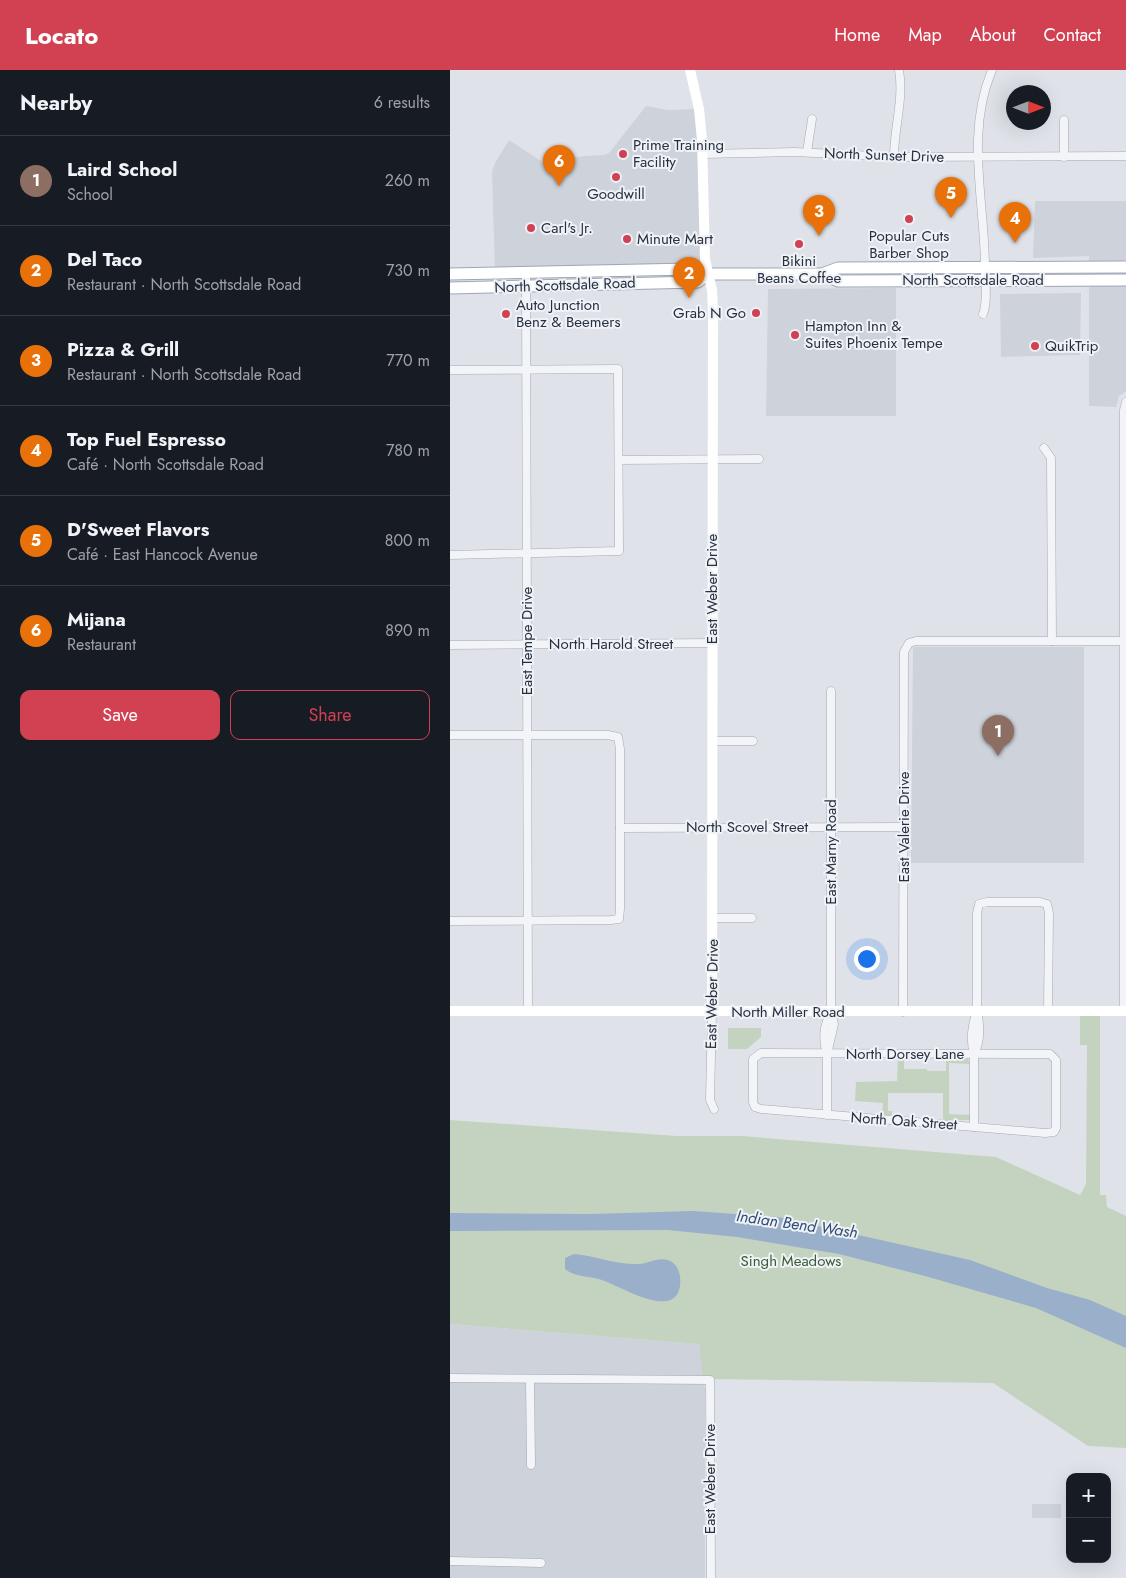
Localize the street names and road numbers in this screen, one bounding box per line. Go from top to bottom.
street label: North Sunset Drive [824,142,945,168]
street label: North Scottsdale Road [902,269,1044,291]
street label: North Scottsdale Road [494,272,636,298]
street label: East Weber Drive [701,534,723,644]
street label: East Tempe Drive [516,586,538,695]
street label: North Harold Street [549,633,674,655]
street label: East Valerie Drive [893,771,915,883]
street label: East Marny Road [820,799,842,905]
street label: North Scovel Street [686,816,808,838]
street label: East Weber Drive [700,938,724,1049]
street label: North Miller Road [731,1001,845,1023]
street label: North Dorsey Lane [846,1043,965,1065]
street label: North Oak Street [850,1106,958,1136]
street label: East Weber Drive [699,1424,721,1534]

